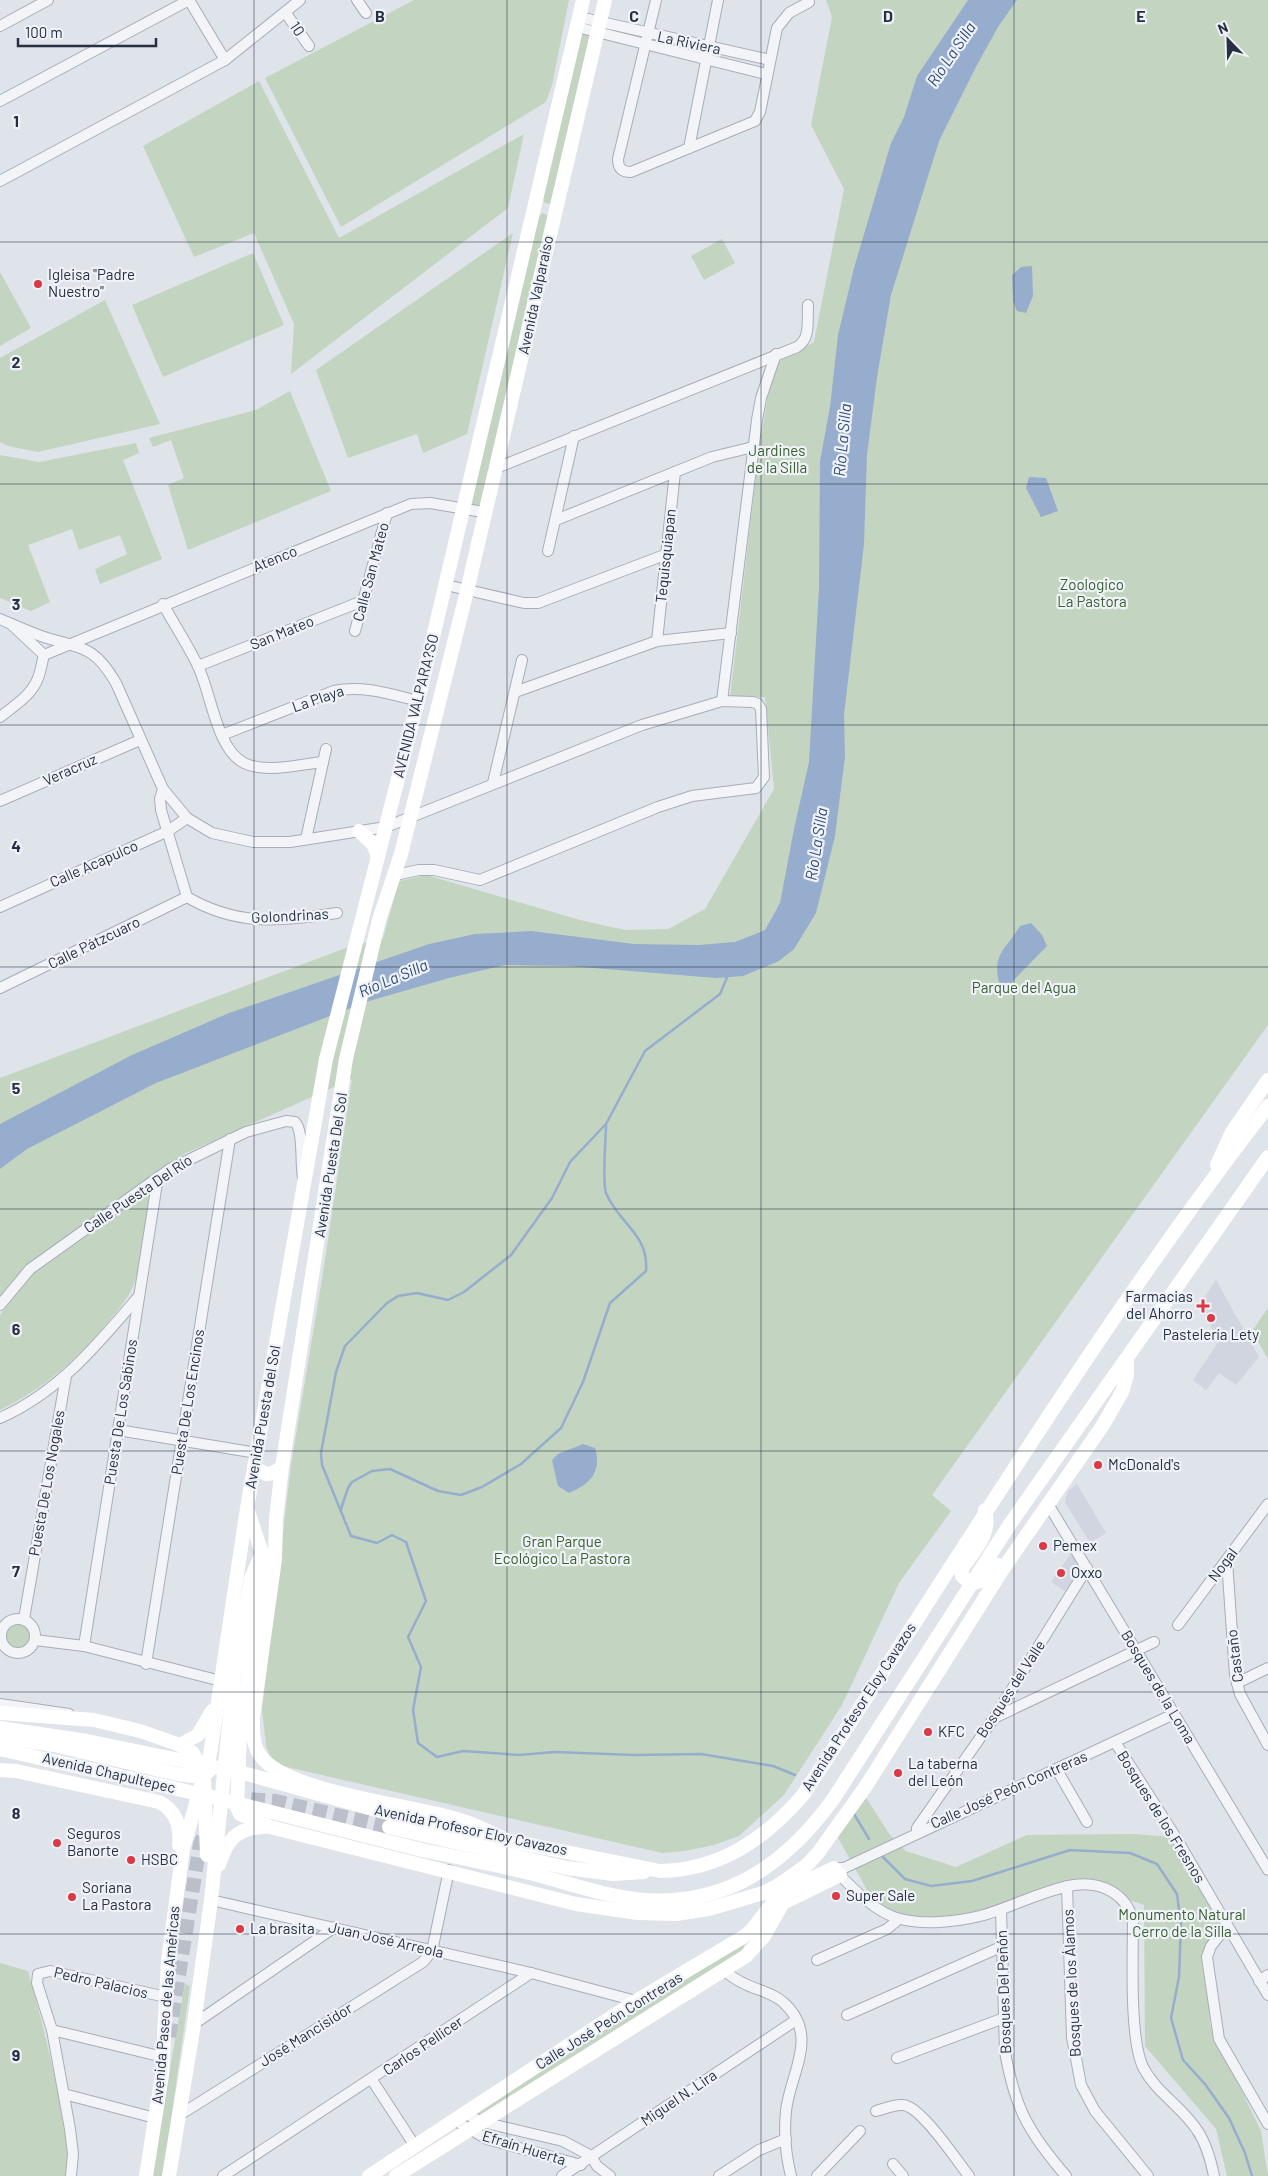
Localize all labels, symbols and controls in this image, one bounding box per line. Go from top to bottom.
text: B [375,6,385,25]
text: C [629,6,639,25]
text: D [883,6,893,25]
text: E [1136,6,1146,25]
scale bar [18,15,155,47]
north arrow [1203,15,1253,65]
street label: 10 [287,18,309,39]
water label: Río La Silla [922,18,979,89]
text: N [1215,18,1230,37]
text: 100 m [25,23,63,41]
street label: La Riviera [656,27,722,58]
text: 1 [13,111,19,130]
street label: Avenida Valparaíso [514,234,556,356]
place label: Igleisa "Padre Nuestro" [48,265,135,300]
marker: Igleisa "Padre Nuestro" [32,278,44,290]
text: 2 [12,352,21,371]
water label: Río La Silla [829,403,854,477]
park label: Jardines de la Silla [747,441,807,476]
street label: Tequisquiapan [651,508,679,604]
street label: Calle San Mateo [348,520,392,623]
street label: Atenco [250,541,299,575]
park label: Zoologico La Pastora [1057,575,1127,610]
text: 3 [12,594,20,613]
street label: San Mateo [247,611,316,653]
street label: AVENIDA VALPARA?SO [388,632,442,780]
street label: La Playa [289,681,346,715]
street label: Veracruz [40,749,100,789]
water label: Río La Silla [800,806,831,882]
text: 4 [11,836,21,855]
street label: Calle Acapulco [47,836,140,891]
street label: Golondrinas [251,904,329,926]
street label: Calle Pátzcuaro [45,912,143,972]
water label: Río La Silla [355,954,430,1001]
park label: Parque del Agua [972,978,1076,996]
text: 5 [12,1078,21,1097]
street label: Avenida Puesta Del Sol [310,1091,350,1239]
street label: Calle Puesta Del Río [80,1150,195,1236]
place label: Farmacias del Ahorro [1125,1287,1193,1322]
marker: Farmacias del Ahorro [1197,1300,1209,1312]
marker: Pastelería Lety [1205,1312,1217,1324]
text: 6 [12,1319,21,1338]
place label: Pastelería Lety [1163,1325,1259,1343]
street label: Puesta De Los Encinos [167,1328,207,1476]
street label: Puesta De Los Sabinos [100,1338,140,1486]
street label: Avenida Puesta del Sol [241,1344,284,1490]
street label: Puesta De Los Nogales [24,1408,68,1557]
place label: McDonald's [1108,1455,1180,1473]
marker: McDonald's [1092,1459,1104,1471]
park label: Gran Parque Ecológico La Pastora [494,1532,630,1567]
place label: Pemex [1053,1536,1097,1554]
marker: Pemex [1037,1540,1049,1552]
street label: Nogal [1204,1544,1241,1585]
text: 7 [12,1561,20,1580]
place label: Oxxo [1071,1563,1103,1581]
marker: Oxxo [1055,1567,1067,1579]
street label: Avenida Profesor Eloy Cavazos [797,1619,919,1794]
street label: Bosques de la Loma [1118,1626,1200,1747]
street label: Castaño [1222,1629,1246,1684]
street label: Bosques del Valle [972,1636,1048,1741]
place label: KFC [938,1722,965,1740]
marker: KFC [922,1726,934,1738]
street label: Calle José Peón Contreras [927,1746,1090,1832]
street label: Bosques de los Fresnos [1114,1747,1210,1886]
street label: Avenida Chapultepec [41,1748,178,1796]
place label: La taberna del León [908,1754,978,1789]
marker: La taberna del León [892,1767,904,1779]
street label: Avenida Profesor Eloy Cavazos [373,1800,569,1858]
text: 8 [12,1803,21,1822]
place label: Seguros Banorte [67,1824,121,1859]
marker: Seguros Banorte [51,1837,63,1849]
place label: HSBC [141,1850,178,1868]
marker: HSBC [125,1854,137,1866]
place label: Soriana La Pastora [82,1878,151,1913]
place label: Super Sale [846,1886,915,1904]
marker: Super Sale [830,1890,842,1902]
marker: Soriana La Pastora [66,1891,78,1903]
street label: Avenida Paseo de las Américas [147,1905,183,2105]
park label: Monumento Natural Cerro de la Silla [1118,1905,1246,1940]
street label: Bosques de los Álamos [1058,1909,1084,2057]
street label: Juan José Arreola [327,1917,446,1961]
place label: La brasita [250,1919,315,1937]
marker: La brasita [234,1923,246,1935]
street label: Bosques Del Peñón [992,1930,1014,2054]
street label: Pedro Palacios [52,1962,150,2002]
street label: Calle José Peón Contreras [532,1968,685,2073]
street label: José Mancisidor [256,1998,356,2070]
street label: Carlos Pellicer [379,2012,466,2078]
text: 9 [12,2045,20,2064]
street label: Miguel N. Lira [637,2065,720,2129]
street label: Efraín Huerta [480,2126,568,2168]

